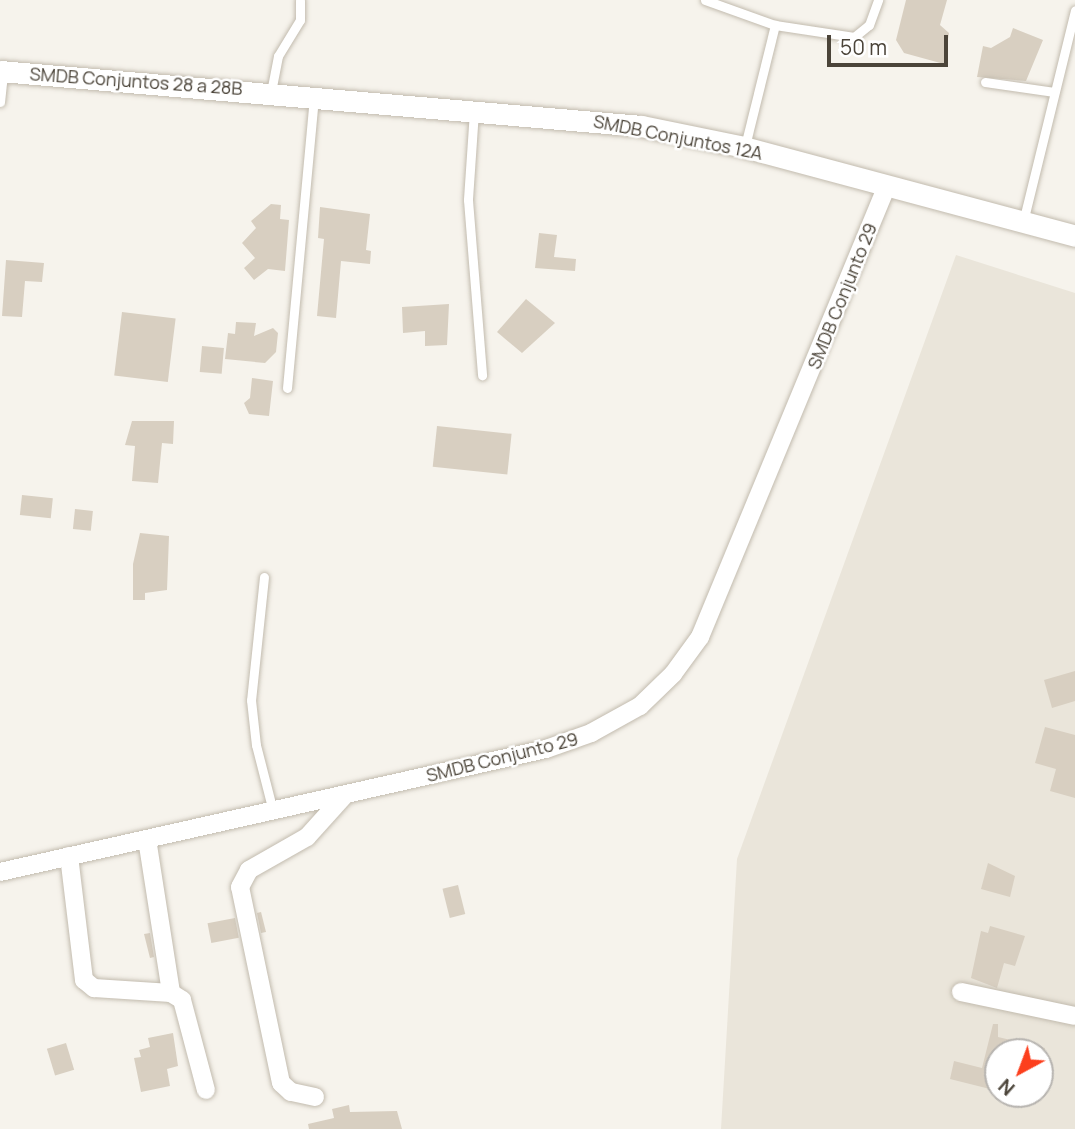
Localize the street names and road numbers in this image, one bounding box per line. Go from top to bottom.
street label: SMDB Conjuntos 28 a 28B [29,63,243,99]
street label: SMDB Conjuntos 12A [592,110,764,164]
street label: SMDB Conjunto 29 [803,220,881,372]
street label: SMDB Conjunto 29 [424,728,580,786]

